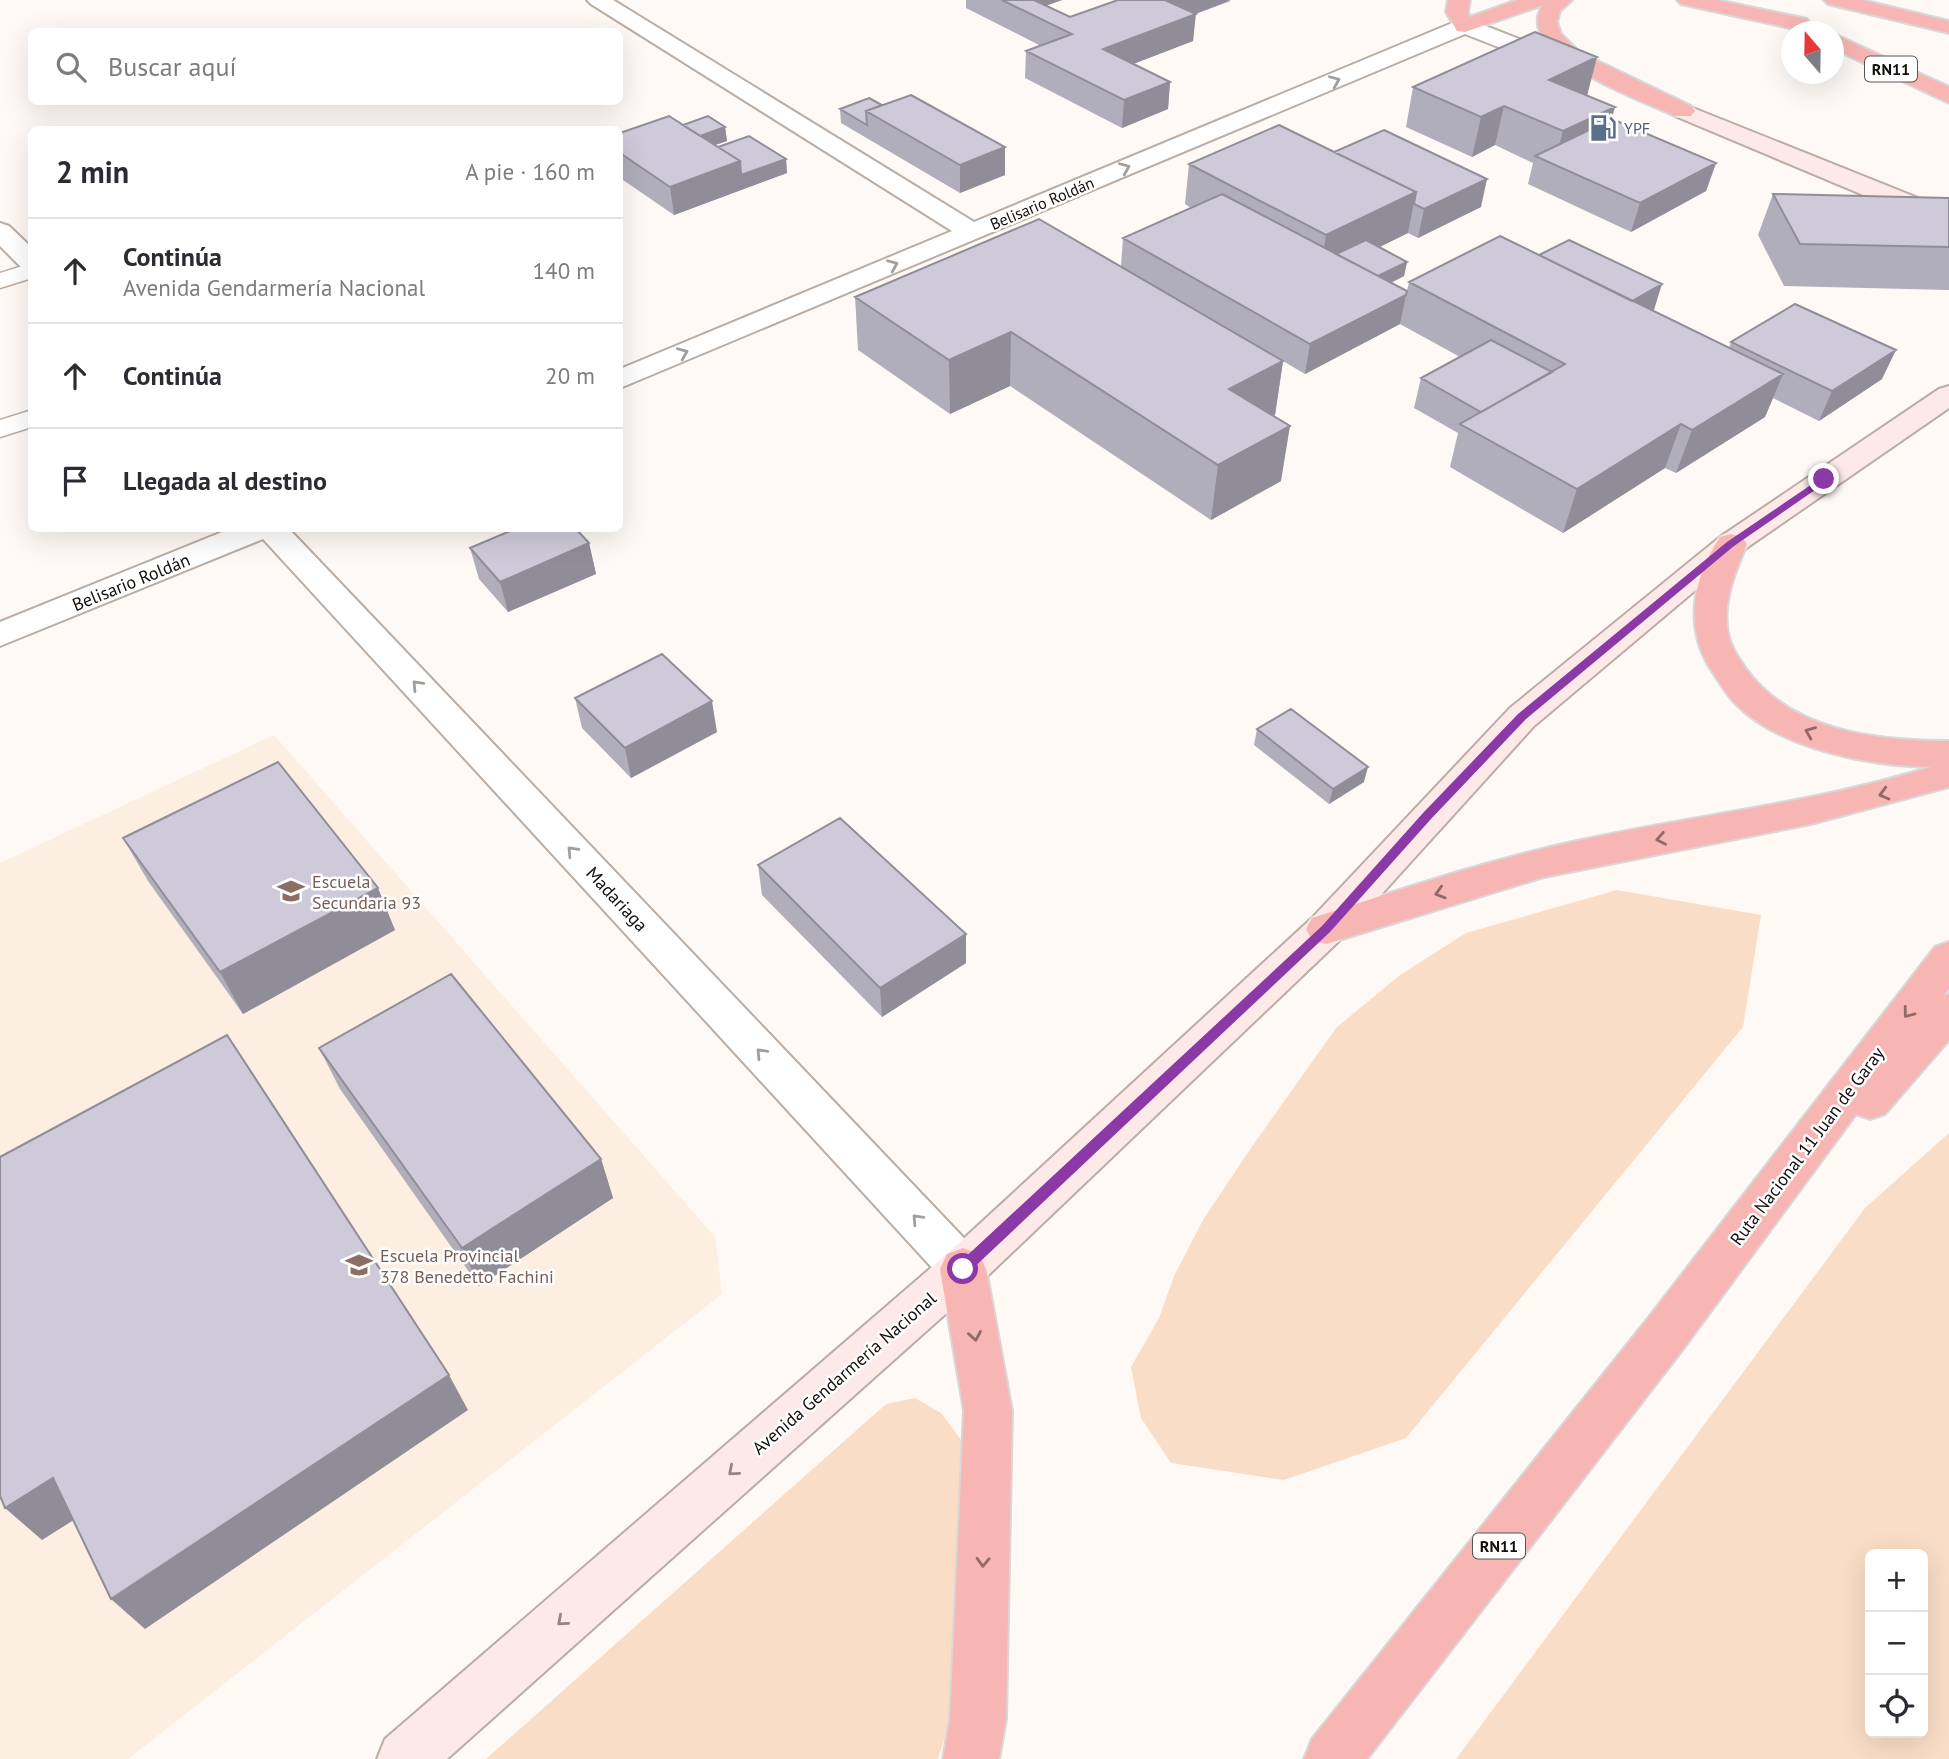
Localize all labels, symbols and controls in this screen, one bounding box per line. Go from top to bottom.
north arrow [1781,21,1844,84]
search box [28,28,623,105]
icon: search [52,48,90,86]
text: Buscar aquí [108,50,236,83]
road number: RN11 [1865,57,1917,82]
one-way arrow [1328,75,1340,89]
fuel station icon: YPF [1588,113,1618,143]
place label: YPF [1624,118,1650,138]
text: 2 min [56,152,129,191]
text: A pie · 160 m [465,157,595,186]
one-way arrow [1118,163,1130,177]
street label: Belisario Roldán [987,172,1097,234]
text: Continúa [123,240,222,273]
icon: ahead [56,252,94,290]
text: 140 m [533,256,595,285]
one-way arrow [886,260,898,274]
text: Avenida Gendarmería Nacional [123,273,425,302]
one-way arrow [676,347,688,361]
icon: ahead [56,357,94,395]
text: Continúa [123,359,222,392]
text: 20 m [545,361,595,390]
icon: arrive [56,462,94,500]
route end [1808,463,1839,494]
text: Llegada al destino [123,464,327,497]
street label: Belisario Roldán [69,548,193,616]
one-way arrow [412,680,425,693]
one-way arrow [1805,726,1817,740]
one-way arrow [1878,786,1890,800]
one-way arrow [1655,831,1667,846]
one-way arrow [568,846,580,859]
street label: Madariaga [581,862,653,936]
place label: Escuela Secundaria 93 [312,870,421,914]
school or university icon: Escuela Secundaria 93 [276,876,306,906]
one-way arrow [1434,885,1447,899]
one-way arrow [1903,1005,1916,1018]
street label: Ruta Nacional 11 Juan de Garay [1725,1042,1890,1250]
one-way arrow [757,1048,769,1061]
one-way arrow [912,1214,925,1227]
place label: Escuela Provincial 378 Benedetto Fachini [380,1244,554,1288]
school or university icon: Escuela Provincial 378 Benedetto Fachini [344,1250,374,1280]
route start [947,1253,978,1284]
street label: Avenida Gendarmería Nacional [747,1286,941,1459]
one-way arrow [967,1330,982,1342]
one-way arrow [728,1463,741,1475]
road number: RN11 [1473,1534,1525,1558]
map controls [1865,1549,1928,1738]
button: + [1865,1549,1928,1612]
one-way arrow [975,1557,991,1568]
button: − [1865,1612,1928,1675]
one-way arrow [557,1613,570,1625]
button: locate [1865,1675,1928,1738]

